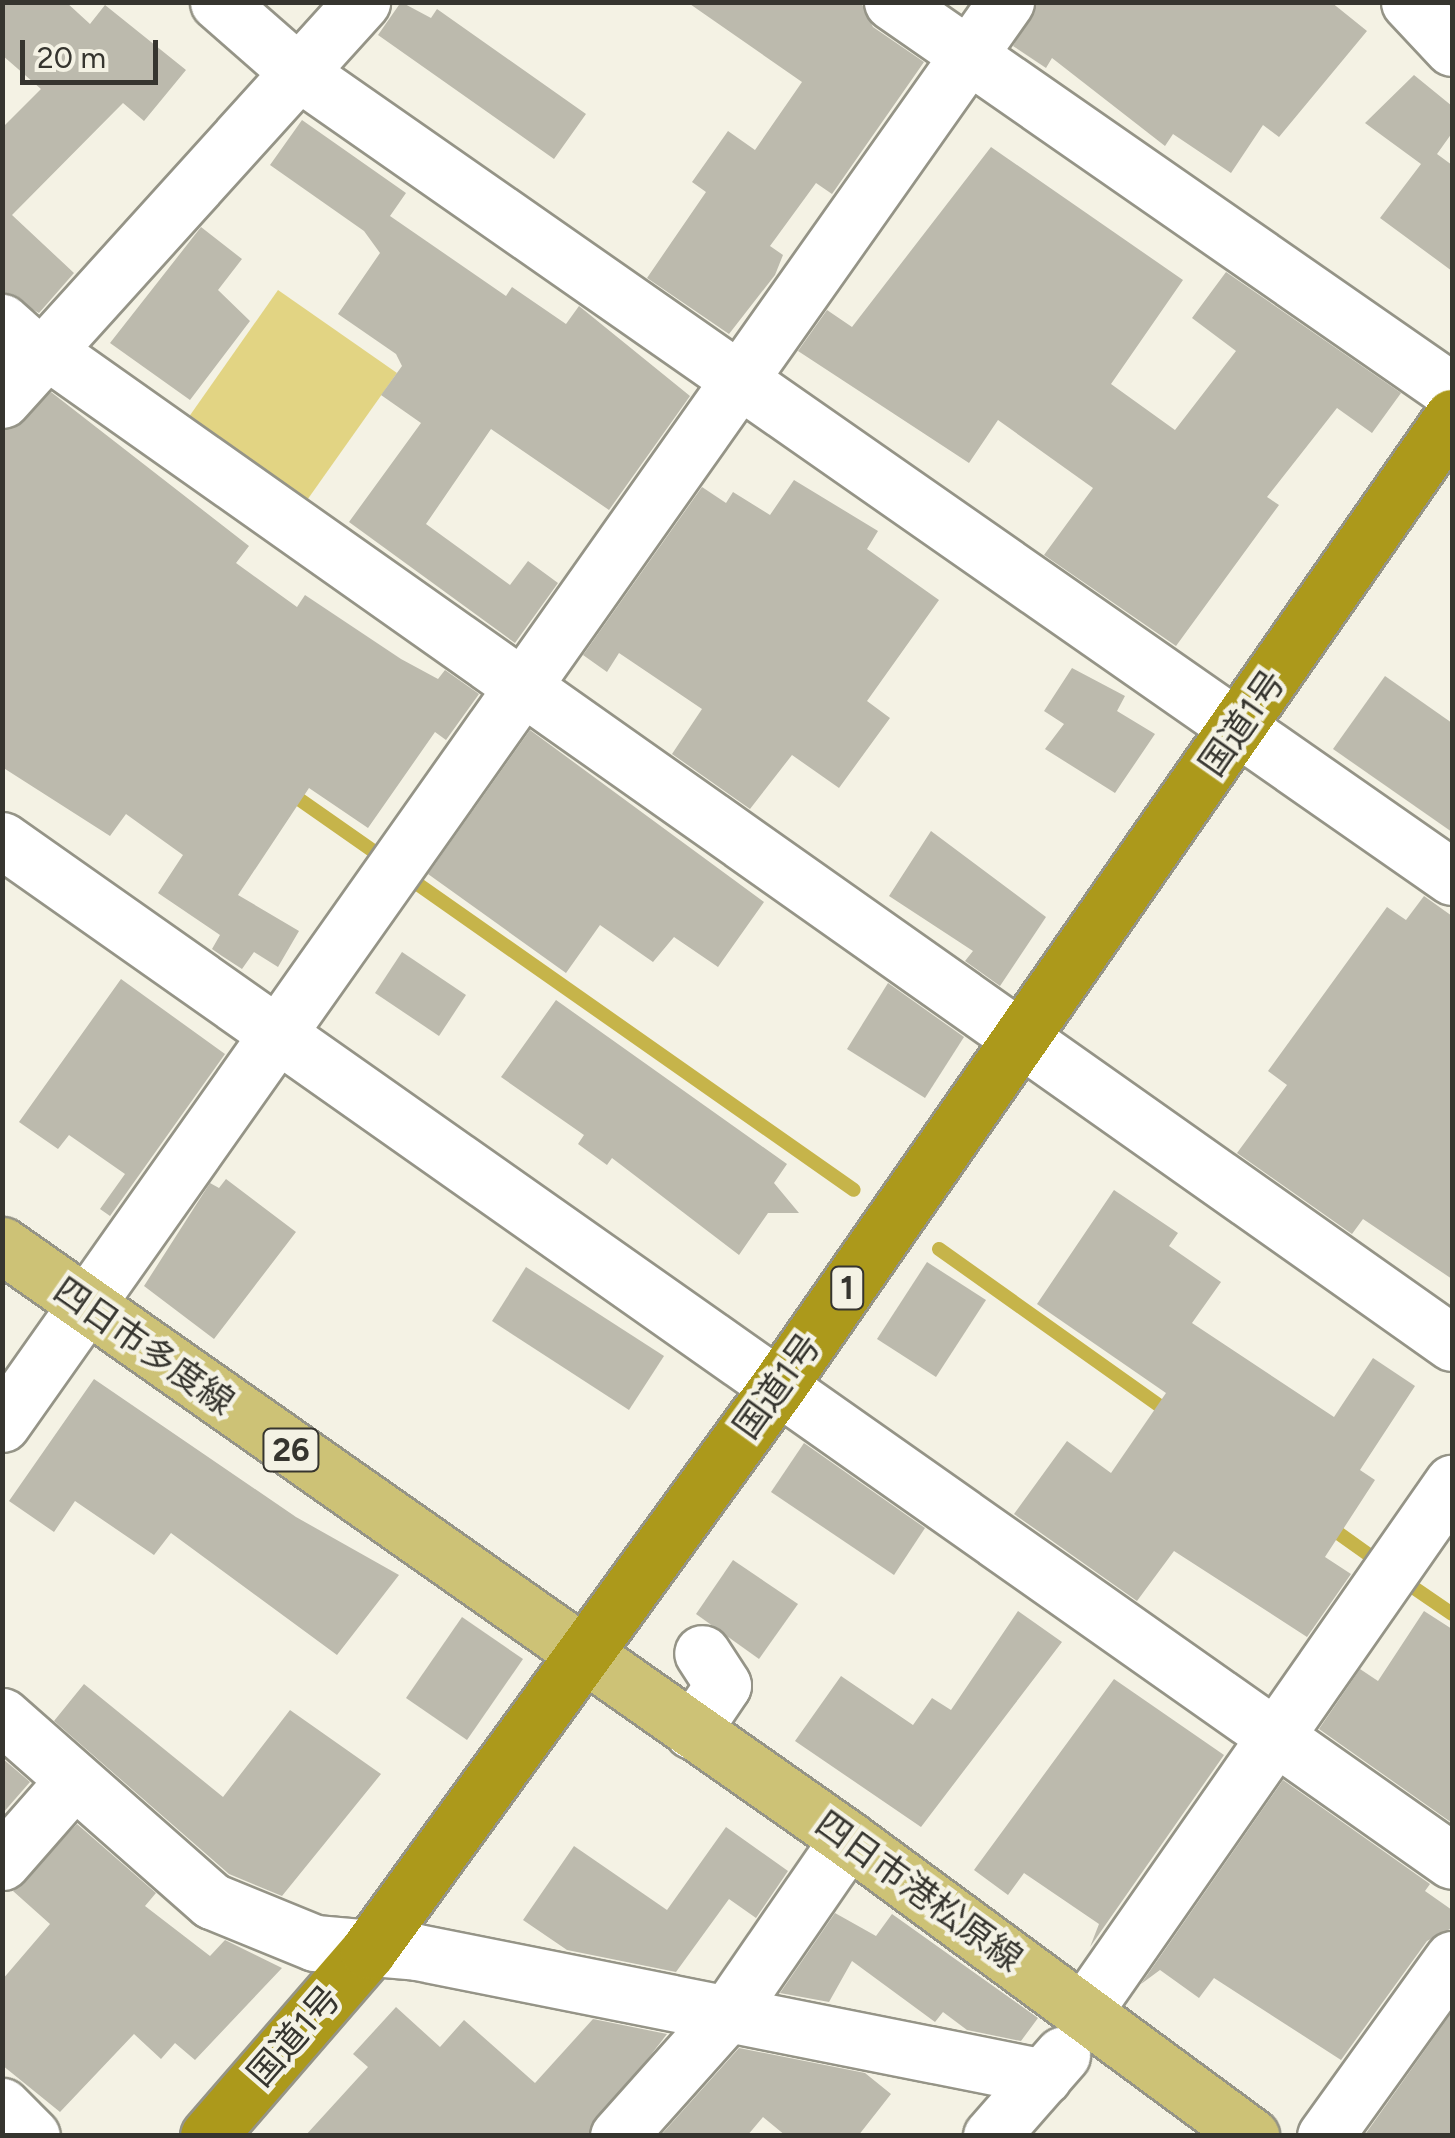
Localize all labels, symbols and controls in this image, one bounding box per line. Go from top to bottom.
scale bar [25,20,162,82]
text: 20 m [37,39,106,76]
street label: 国道1号 [1191,662,1293,784]
road number: 1 [830,1261,864,1315]
street label: 四日市多度線 [46,1269,242,1423]
street label: 国道1号 [725,1325,829,1447]
road number: 26 [261,1423,321,1477]
street label: 四日市港松原線 [808,1802,1030,1980]
street label: 国道1号 [239,1977,349,2095]

